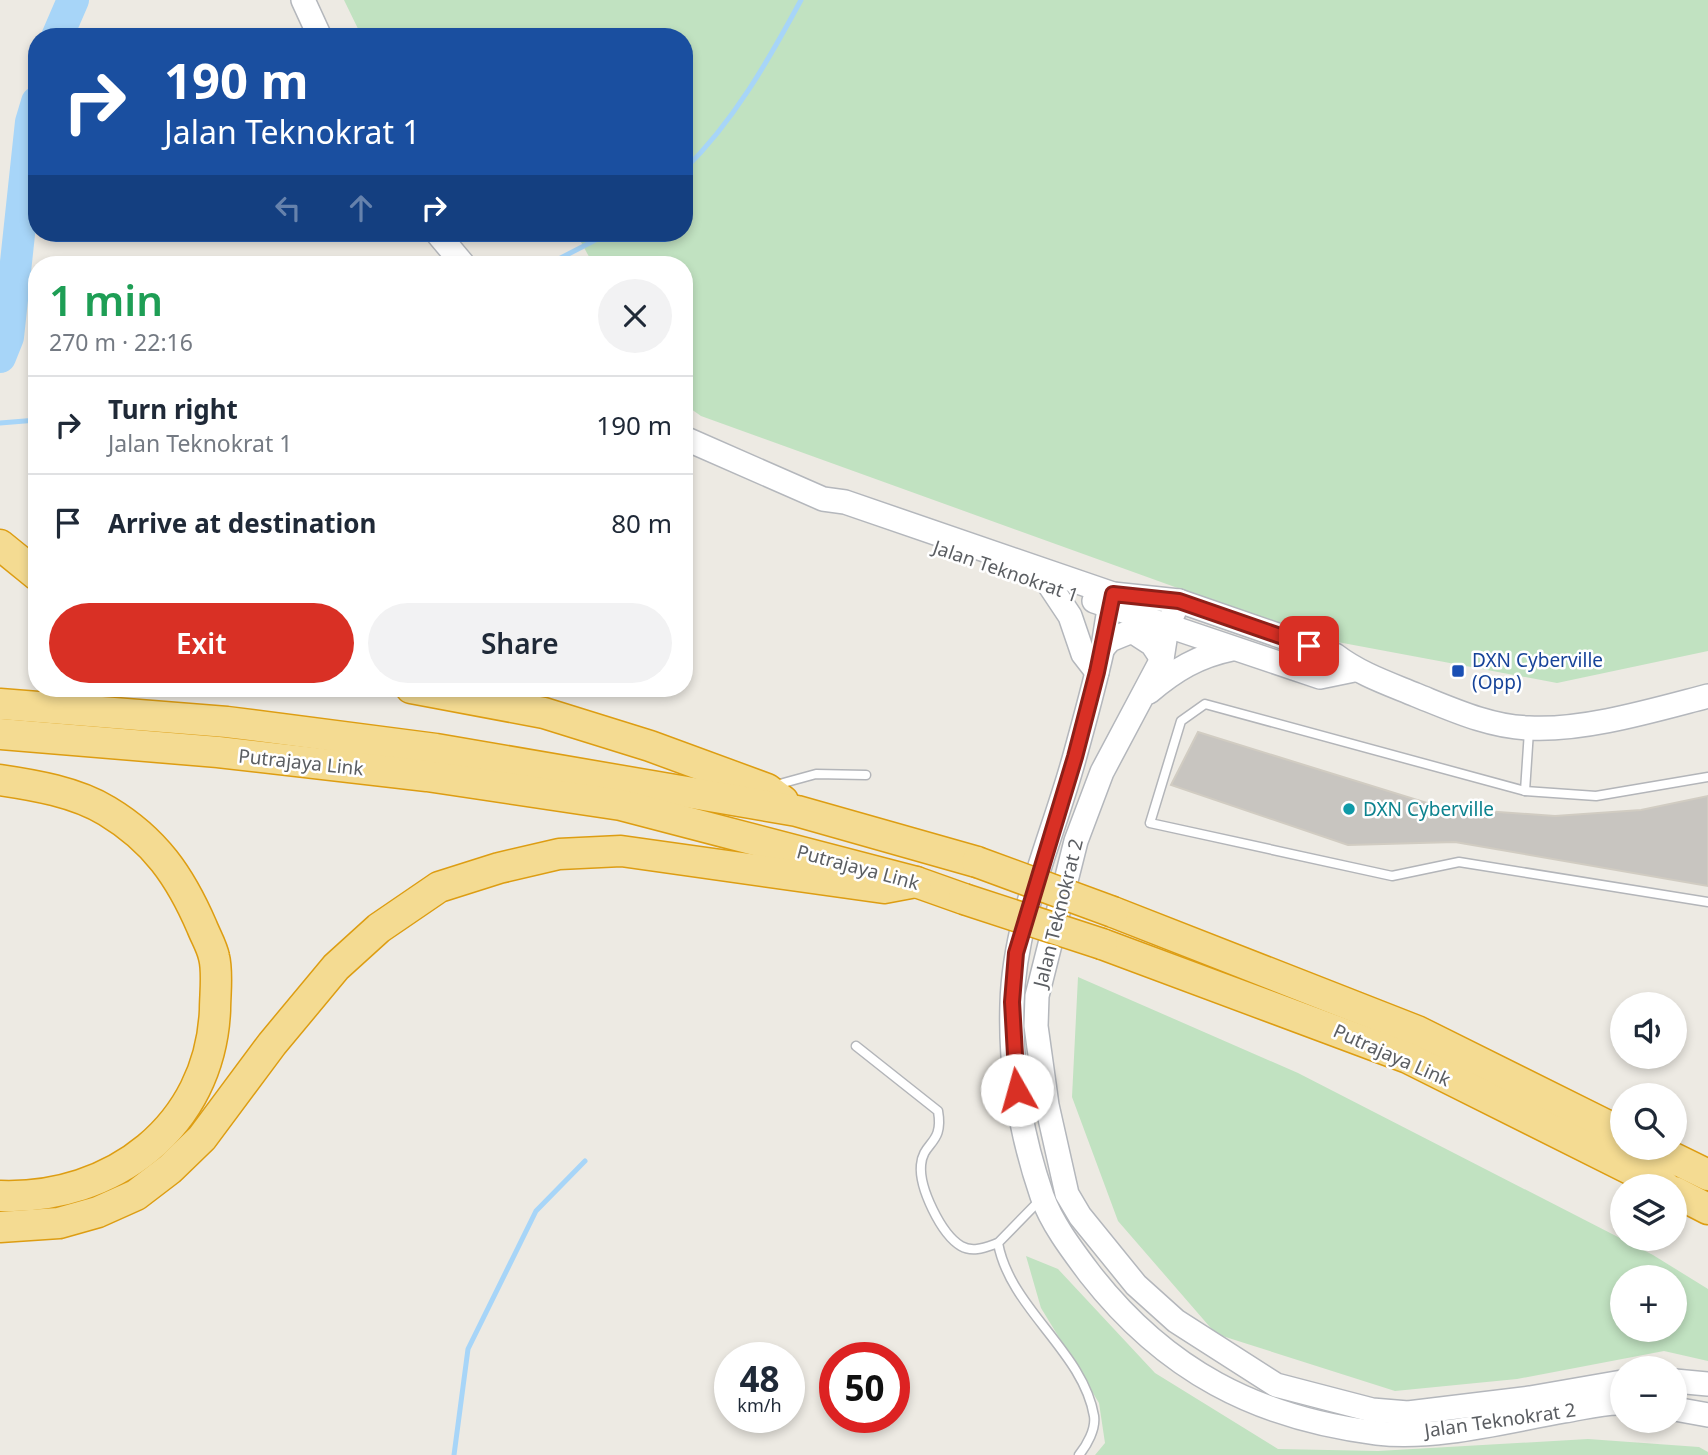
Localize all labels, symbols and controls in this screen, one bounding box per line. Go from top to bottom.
text: 190 m [164,47,309,113]
icon: right [49,56,140,147]
text: Jalan Teknokrat 1 [164,110,421,153]
icon: left [269,189,307,227]
icon: ahead [342,189,380,227]
icon: right [415,189,453,227]
text: 1 min [49,271,163,328]
button: close [598,279,672,353]
text: 270 m · 22:16 [49,326,193,358]
text: Turn right [108,391,238,427]
icon: right [49,406,87,444]
text: 190 m [596,407,672,443]
text: Jalan Teknokrat 1 [108,427,292,459]
icon: arrive [49,504,87,542]
text: Arrive at destination [108,505,377,541]
text: 80 m [611,505,672,541]
street label: Jalan Teknokrat 1 [928,533,1082,608]
button: Exit [49,603,354,683]
button: Share [368,603,672,683]
pin [1279,616,1339,676]
icon: arrive [1290,627,1328,665]
place label: DXN Cyberville (Opp) [1472,647,1603,695]
marker: DXN Cyberville (Opp) [1450,663,1466,679]
street label: Putrajaya Link [237,742,365,782]
place label: DXN Cyberville [1363,796,1494,822]
marker: DXN Cyberville [1341,801,1357,817]
street label: Jalan Teknokrat 2 [1026,836,1089,992]
street label: Putrajaya Link [794,838,922,896]
map controls [1610,992,1687,1433]
button: sound [1610,992,1687,1069]
street label: Putrajaya Link [1329,1018,1455,1092]
position arrow [980,1053,1054,1127]
button: search [1610,1083,1687,1160]
button: layers [1610,1174,1687,1251]
button: + [1610,1265,1687,1342]
speed limit sign: 50 [819,1342,910,1433]
text: 48 [739,1355,780,1402]
button: − [1610,1356,1687,1433]
text: km/h [737,1393,782,1417]
street label: Jalan Teknokrat 2 [1421,1397,1577,1444]

